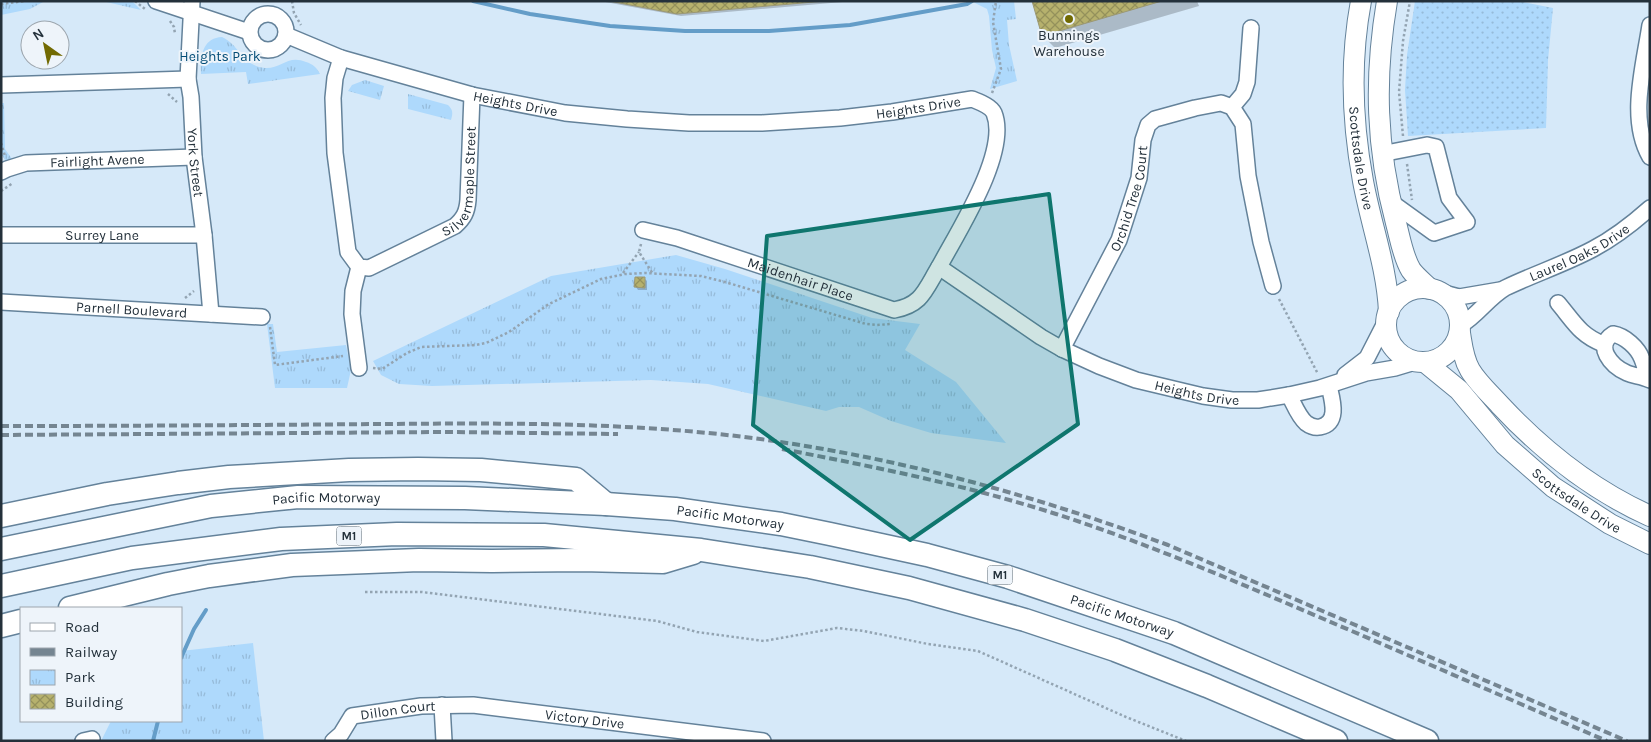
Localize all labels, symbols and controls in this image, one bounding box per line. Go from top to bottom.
marker: Bunnings Warehouse [1063,13,1075,25]
north arrow [20,20,70,70]
text: N [29,25,47,44]
place label: Bunnings Warehouse [1033,27,1105,60]
park label: Heights Park [179,48,261,65]
street label: Heights Drive [472,87,559,120]
street label: Heights Drive [875,93,962,123]
street label: Scottsdale Drive [1345,106,1377,212]
street label: Silvermaple Street [439,126,480,240]
street label: York Street [184,128,207,198]
street label: Orchid Tree Court [1106,145,1151,255]
street label: Fairlight Avene [50,151,145,171]
street label: Laurel Oaks Drive [1527,220,1633,285]
street label: Surrey Lane [65,227,139,244]
street label: Maidenhair Place [745,254,855,305]
street label: Parnell Boulevard [76,298,188,322]
street label: Heights Drive [1153,377,1239,409]
street label: Scottsdale Drive [1528,464,1624,537]
street label: Pacific Motorway [271,489,381,509]
street label: Pacific Motorway [675,501,786,533]
road number: M1 [336,526,362,546]
road number: M1 [988,566,1012,584]
street label: Pacific Motorway [1068,591,1177,642]
legend [20,607,182,722]
text: Road [65,618,100,636]
text: Railway [65,643,117,661]
text: Park [65,668,95,686]
text: Building [65,693,123,711]
street label: Dillon Court [359,697,436,724]
street label: Victory Drive [544,706,625,733]

